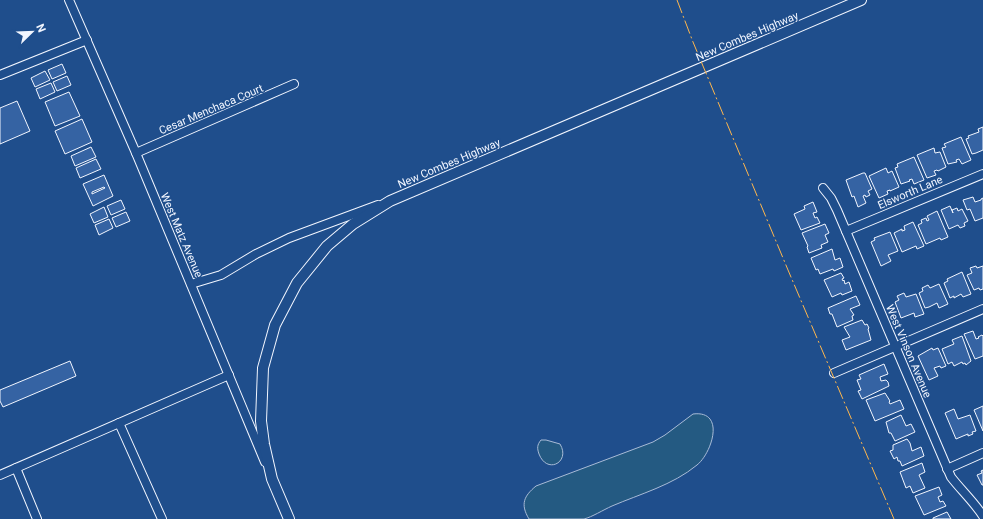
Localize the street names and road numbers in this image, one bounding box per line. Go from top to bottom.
street label: New Combes Highway [694,9,801,64]
street label: Cesar Menchaca Court [157,81,266,137]
street label: New Combes Highway [396,136,503,191]
street label: Elsworth Lane [876,173,945,212]
street label: West Matz Avenue [158,191,205,280]
street label: West Vinson Avenue [883,303,934,400]

